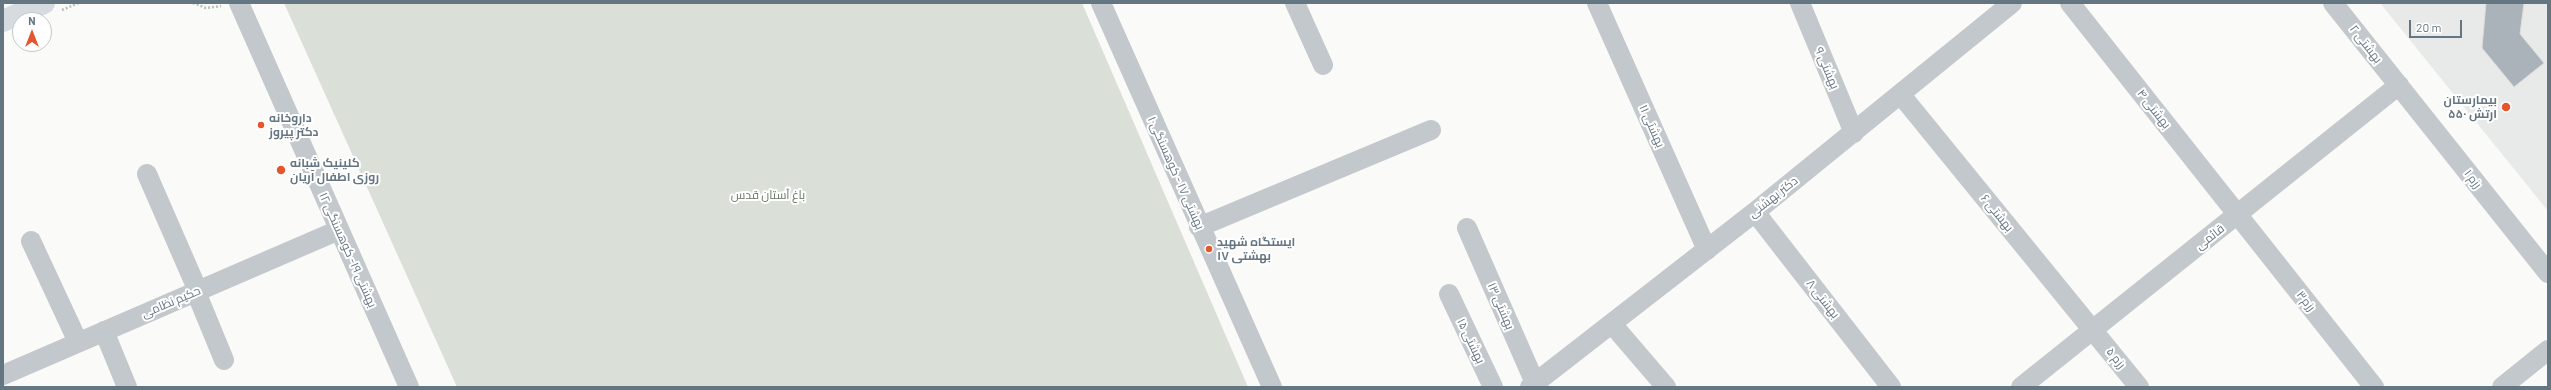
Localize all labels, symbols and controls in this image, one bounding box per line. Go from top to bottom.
north arrow [12,12,52,52]
scale bar [2411,12,2464,38]
text: N [28,14,36,27]
text: 20 m [2416,20,2442,34]
street label: بهشتی ۲ [2347,22,2385,66]
street label: بهشتی ۹ [1812,45,1842,91]
street label: بهشتی ۴ [2134,86,2174,132]
place label: بیمارستان ۵۵۰ ارتش [2444,93,2497,121]
marker: بیمارستان ۵۵۰ ارتش [2500,101,2512,113]
street label: بهشتی ۱۱ [1636,102,1668,150]
place label: داروخانه دکتر پیروز [269,111,319,139]
street label: بهشتی ۱۷ - کوهسنگی۱۰ [1145,114,1207,232]
marker: داروخانه دکتر پیروز [256,120,266,130]
place label: کلینیک شبانه روزی اطفال آریان [290,156,379,184]
marker: کلینیک شبانه روزی اطفال آریان [275,164,287,176]
street label: رزم ۱ [2461,167,2485,191]
street label: دکتر بهشتی [1746,173,1800,221]
park label: باغ آستان قدس [731,188,805,202]
street label: بهشتی ۱۹- کوهسنگی ۱۲ [316,190,380,310]
street label: بهشتی ۶ [1978,191,2016,235]
street label: قائمی [2193,221,2227,253]
place label: ایستگاه شهید بهشتی ۱۷ [1217,235,1295,263]
marker: ایستگاه شهید بهشتی ۱۷ [1204,244,1214,254]
street label: بهشتی ۸ [1803,277,1843,321]
street label: بهشتی ۱۳ [1485,280,1517,332]
street label: حکیم نظامی [139,283,203,321]
street label: رزم۳ [2294,288,2318,314]
street label: بهشتی ۱۵ [1454,316,1488,366]
street label: رزم ۵ [2103,345,2129,371]

